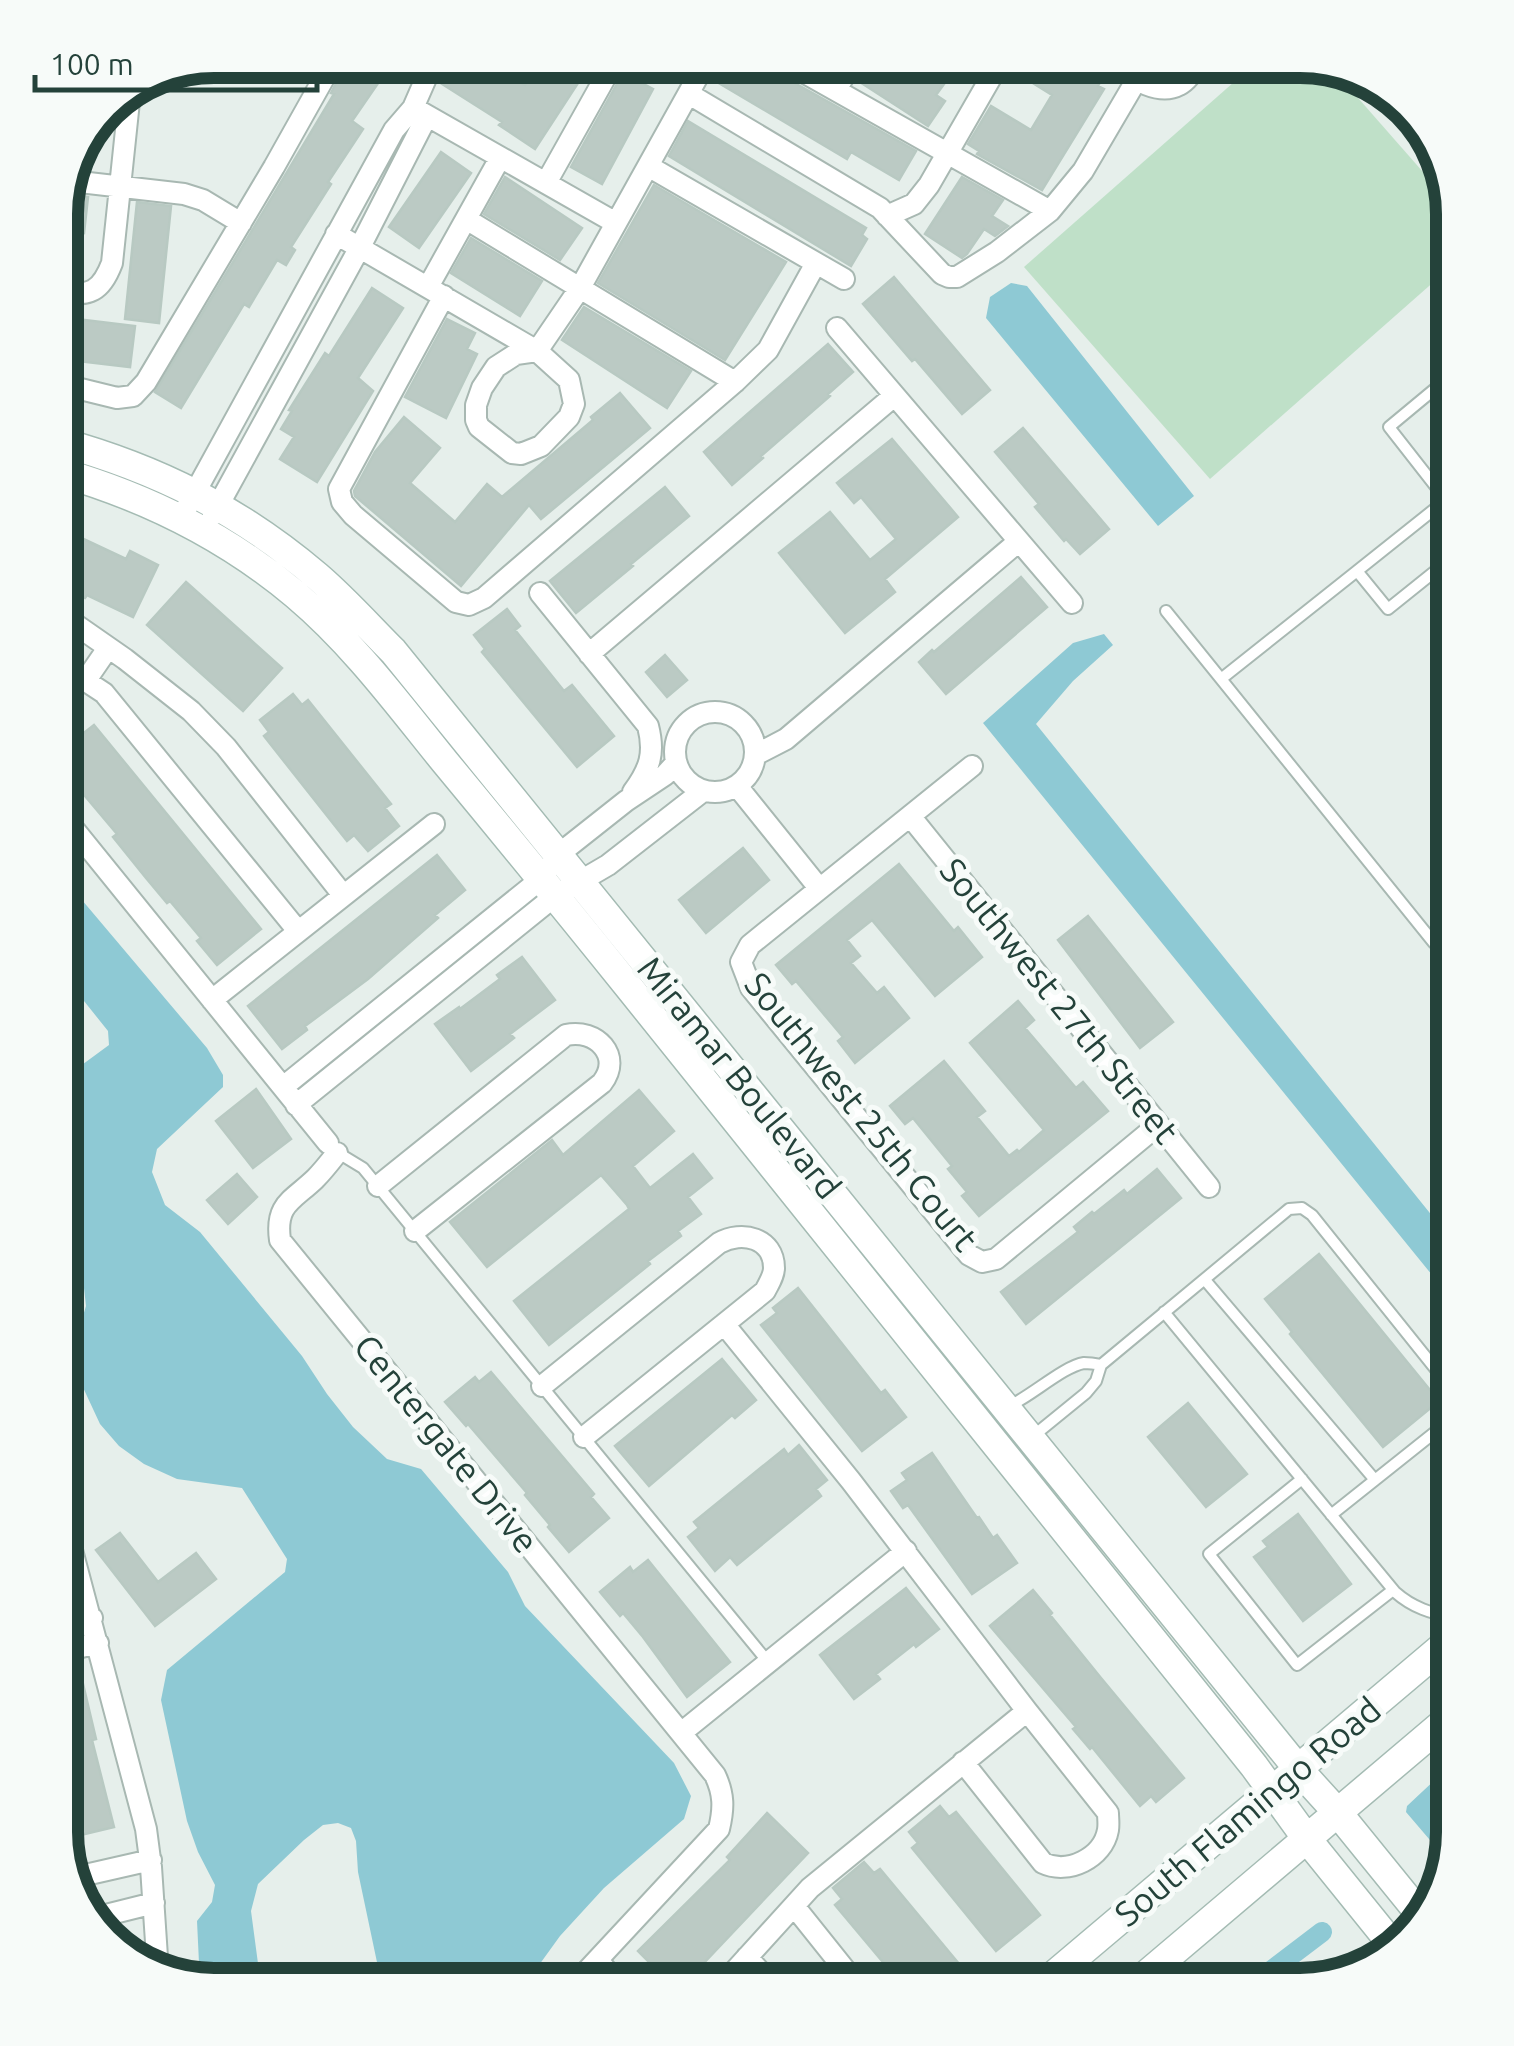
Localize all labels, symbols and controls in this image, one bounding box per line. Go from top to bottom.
scale bar [35,30,318,92]
text: 100 m [50,47,134,81]
street label: Southwest 27th Street [933,850,1187,1151]
street label: Miramar Boulevard [630,948,850,1206]
street label: Southwest 25th Court [737,964,986,1259]
street label: Centergate Drive [347,1326,547,1560]
street label: South Flamingo Road [1107,1689,1388,1934]

